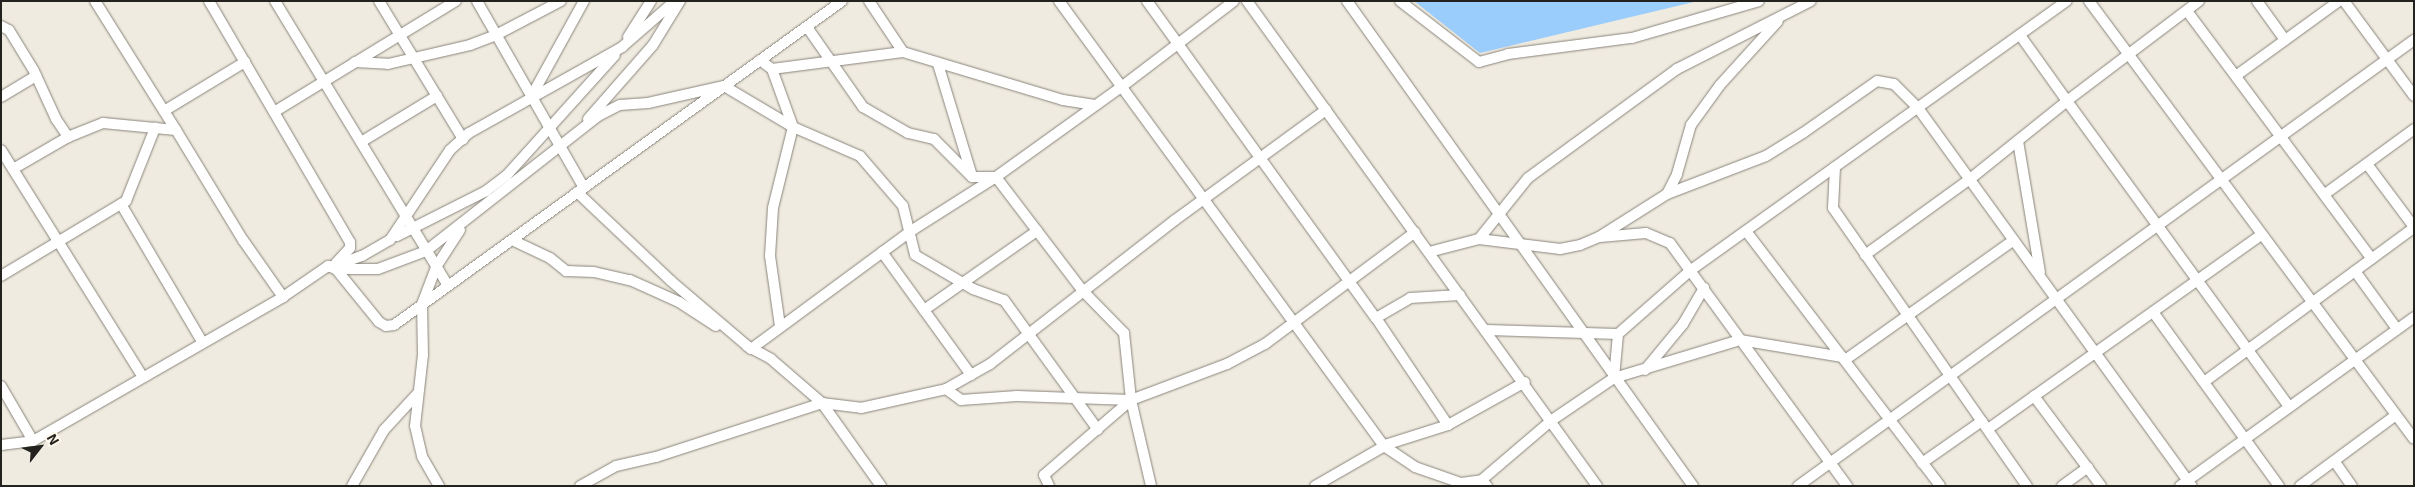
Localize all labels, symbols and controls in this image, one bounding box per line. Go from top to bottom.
north arrow [15,422,65,472]
text: N [44,431,63,448]

